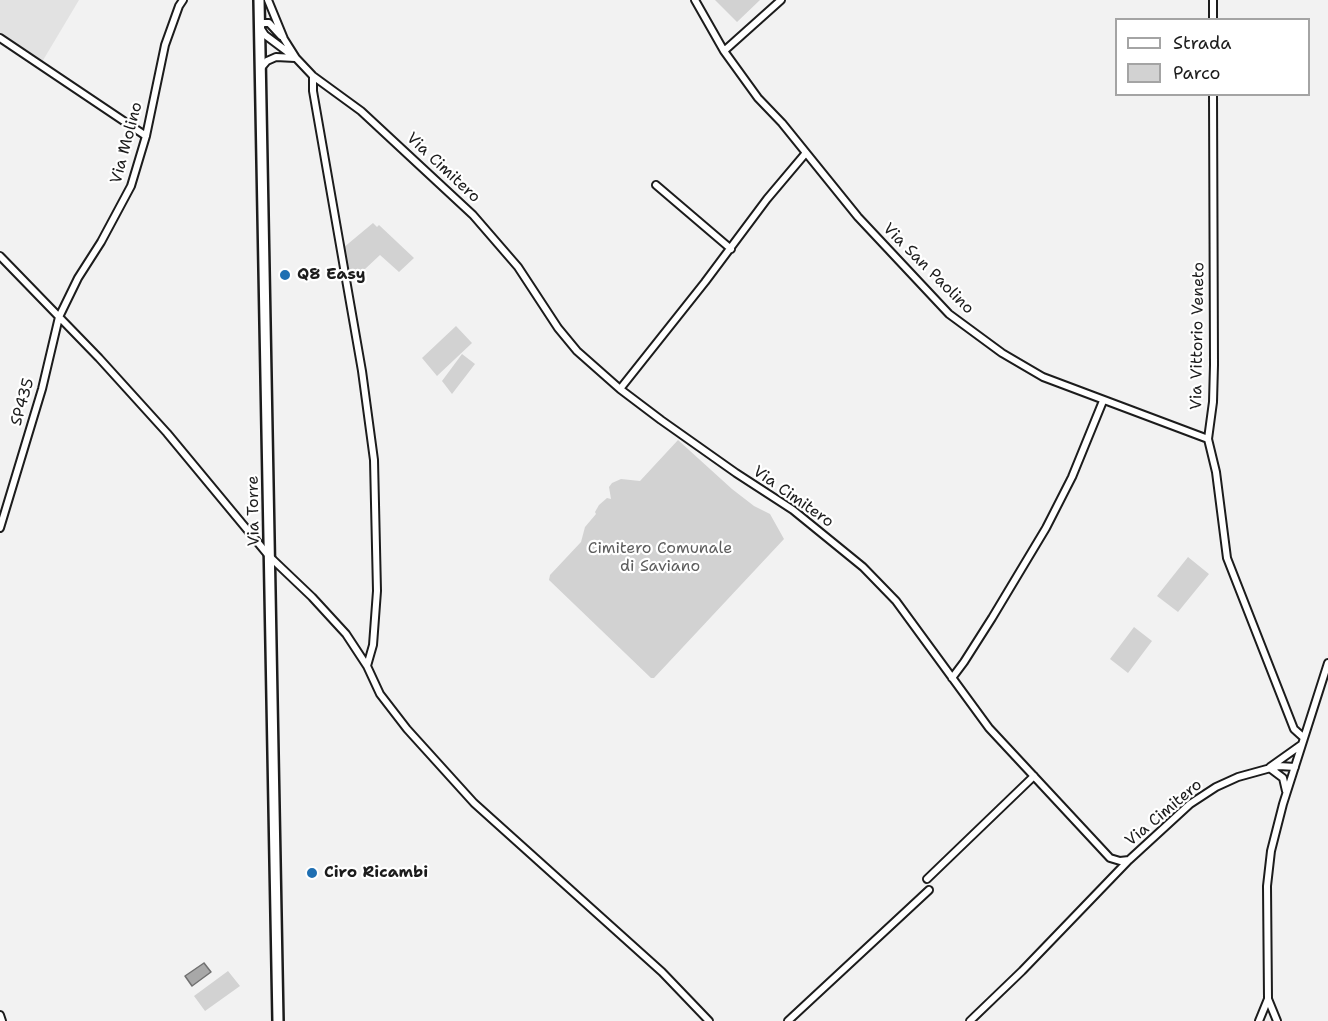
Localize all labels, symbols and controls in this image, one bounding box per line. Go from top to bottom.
legend [1115,18,1310,96]
text: Strada [1173,31,1232,55]
text: Parco [1173,61,1221,85]
street label: Via Molino [107,100,147,186]
street label: Via Cimitero [402,129,484,207]
street label: Via San Paolino [879,220,977,318]
street label: Via Vittorio Veneto [1187,262,1209,410]
place label: Q8 Easy [297,265,366,285]
marker: Q8 Easy [278,268,292,282]
street label: SP435 [7,376,39,428]
street label: Via Cimitero [749,462,837,532]
street label: Via Torre [244,475,264,547]
park label: Cimitero Comunale di Saviano [588,539,732,577]
street label: Via Cimitero [1122,775,1206,851]
place label: Ciro Ricambi [324,863,428,883]
marker: Ciro Ricambi [305,866,319,880]

